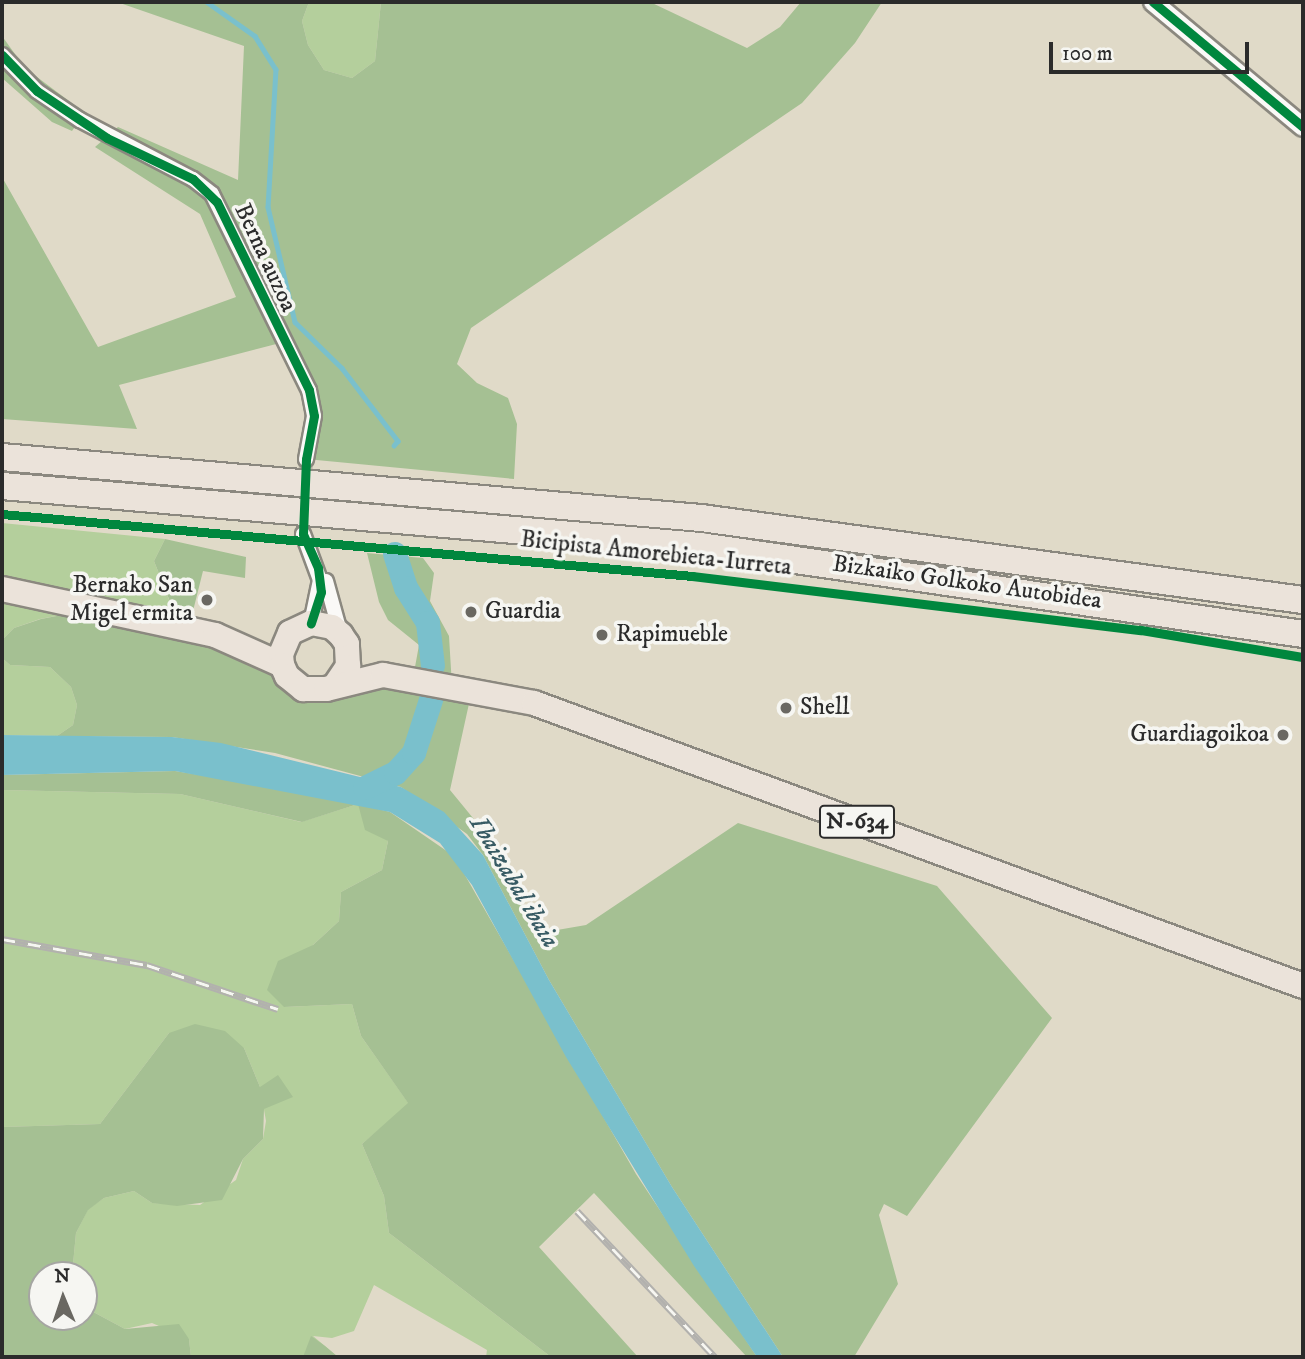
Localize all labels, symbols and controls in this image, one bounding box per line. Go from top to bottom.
scale bar [1053,28,1252,72]
text: 100 m [1062,41,1113,67]
street label: Berna auzoa [227,199,303,317]
street label: Bicipista Amorebieta-Iurreta [519,525,793,583]
street label: Bizkaiko Golkoko Autobidea [831,550,1103,616]
place label: Bernako San Migel ermita [70,572,193,628]
marker: Bernako San Migel ermita [199,592,215,608]
place label: Guardia [485,598,561,626]
marker: Guardia [463,604,479,620]
place label: Rapimueble [616,621,728,649]
marker: Rapimueble [594,627,610,643]
place label: Shell [800,694,849,722]
marker: Shell [778,700,794,716]
place label: Guardiagoikoa [1130,721,1269,749]
marker: Guardiagoikoa [1275,727,1291,743]
road number: N-634 [818,802,896,842]
water label: Ibaizabal ibaia [462,810,566,954]
north arrow [28,1261,98,1331]
text: N [54,1265,71,1288]

